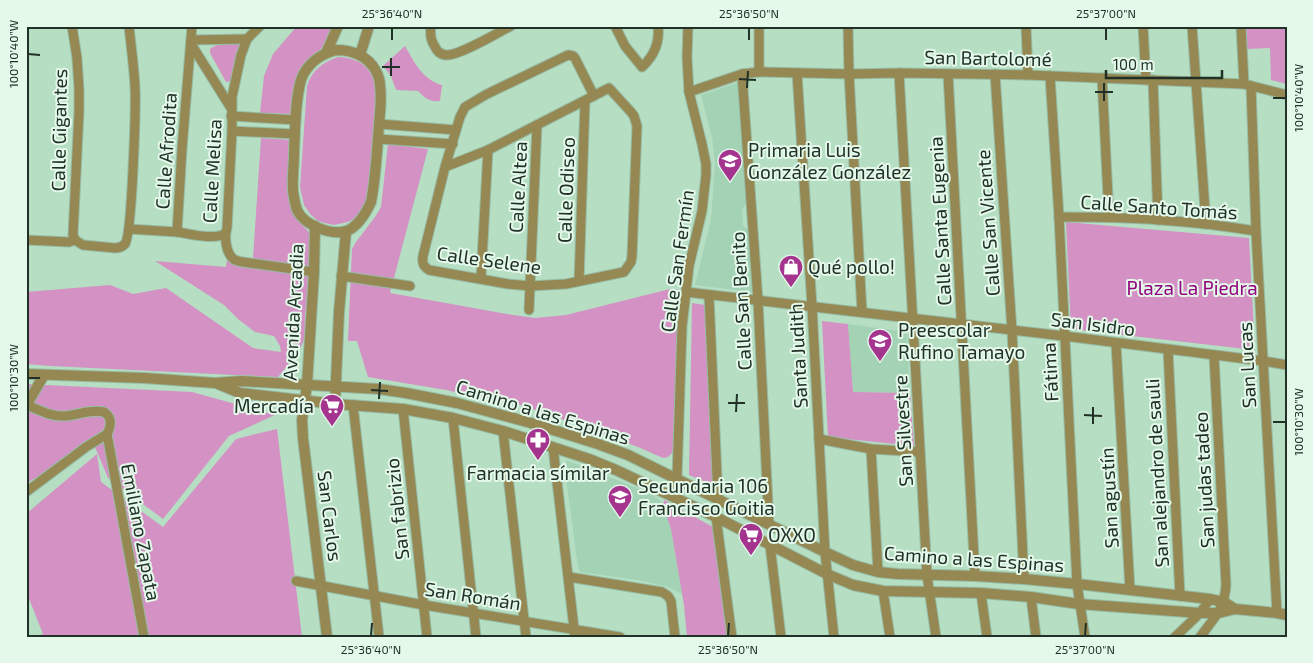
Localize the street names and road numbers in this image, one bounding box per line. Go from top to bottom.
street label: San Bartolomé [924,45,1052,70]
street label: Calle Gigantes [46,68,71,192]
street label: Calle Afrodita [150,92,181,210]
street label: Calle Melisa [197,118,226,224]
street label: Calle Santa Eugenia [924,136,955,306]
street label: Calle Odiseo [552,137,579,243]
street label: Calle Altea [504,141,531,233]
street label: Calle San Vicente [971,149,1004,297]
street label: Calle San Fermín [655,188,698,334]
street label: Calle Santo Tomás [1080,190,1238,223]
street label: Calle San Benito [725,231,756,371]
street label: Calle Selene [436,241,543,278]
street label: Avenida Arcadia [277,243,308,381]
street label: Santa Judith [783,303,812,409]
street label: San Isidro [1050,307,1137,340]
street label: San Lucas [1233,321,1260,409]
street label: Fátima [1036,342,1063,402]
street label: Camino a las Espinas [453,374,633,449]
street label: San Silvestre [888,375,917,487]
street label: San alejandro de sauli [1140,378,1173,568]
street label: San judas tadeo [1188,411,1219,549]
street label: San agustín [1094,447,1123,549]
street label: San fabrizio [380,457,413,561]
street label: Emiliano Zapata [117,461,166,602]
street label: San Carlos [314,469,347,563]
street label: Camino a las Espinas [883,541,1065,576]
street label: San Román [423,577,523,614]

